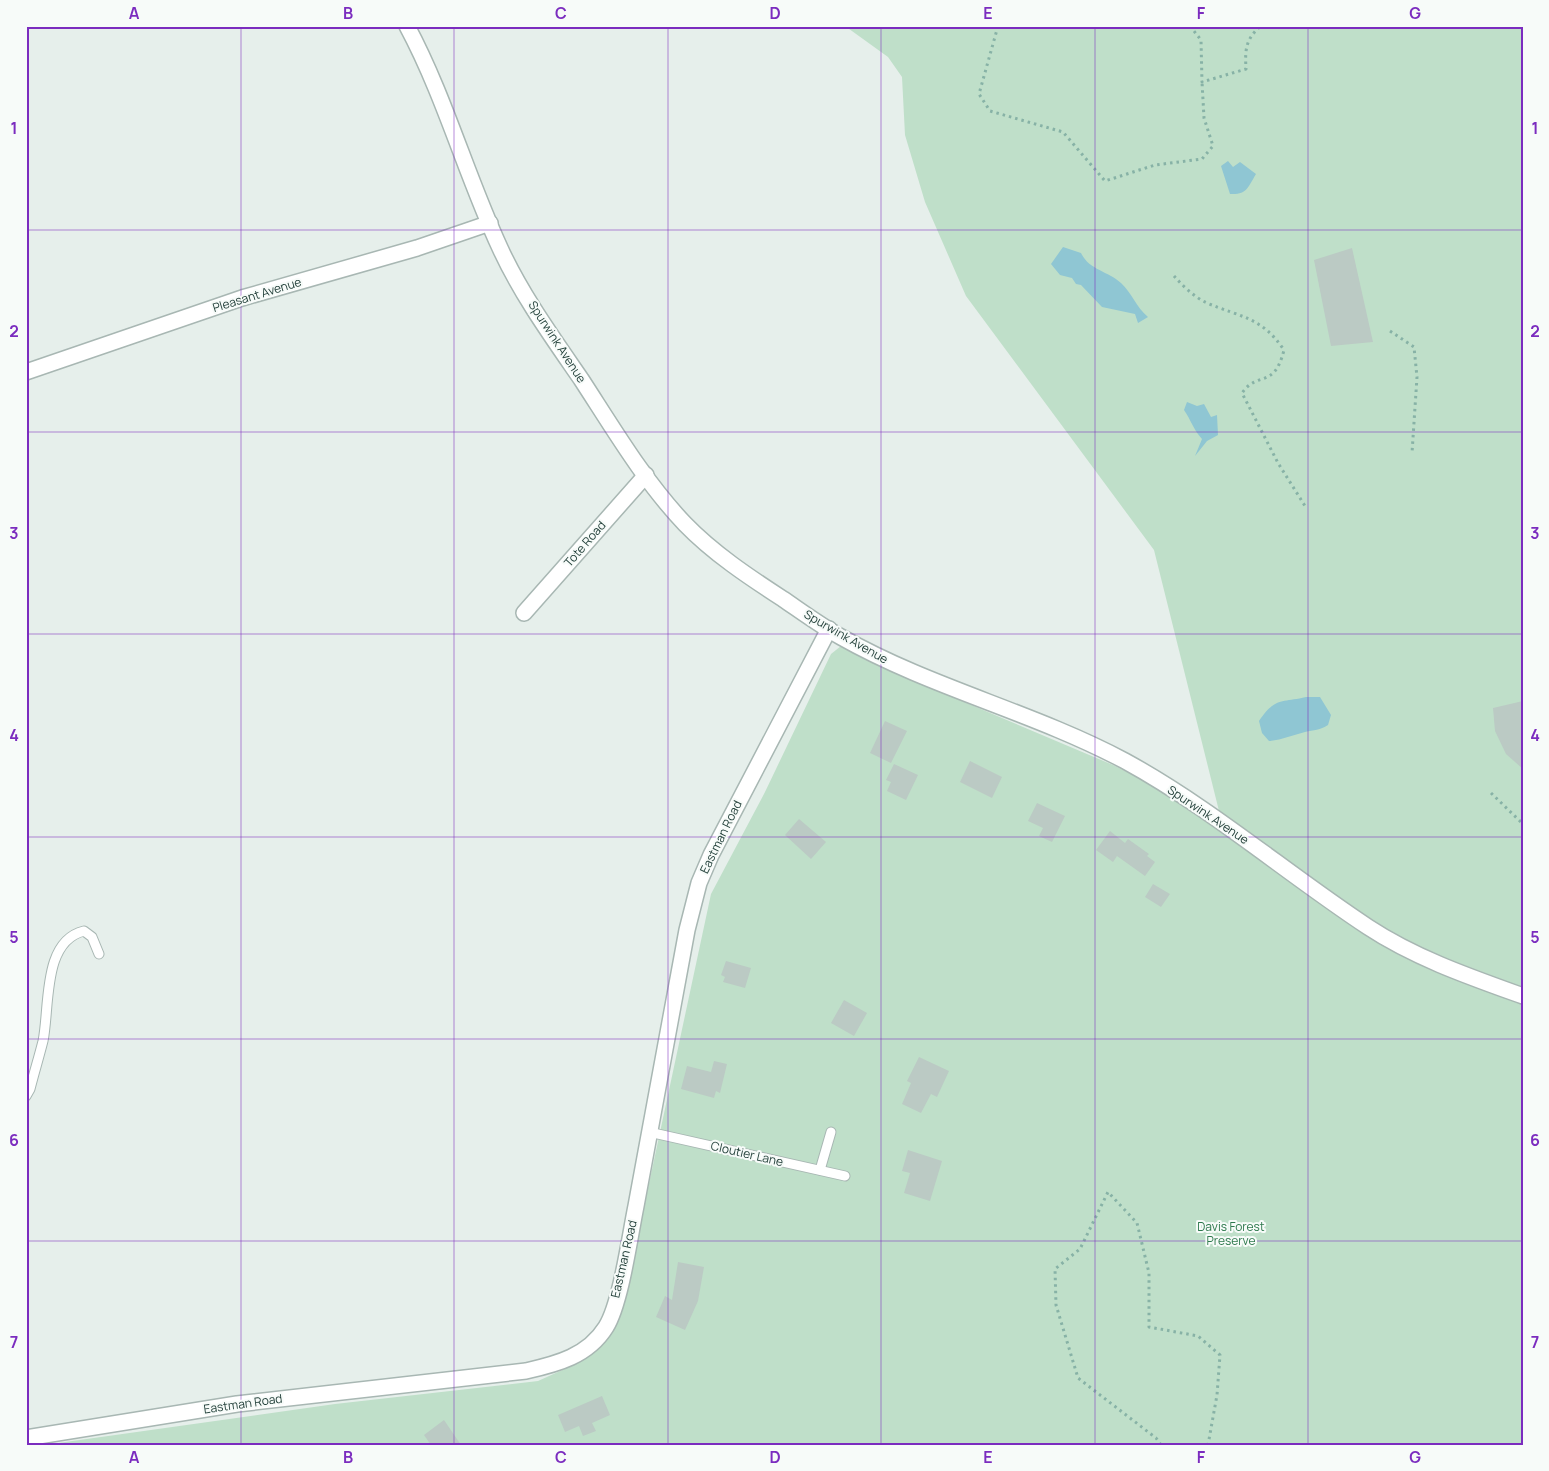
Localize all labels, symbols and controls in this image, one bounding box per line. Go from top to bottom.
text: A [129,2,140,24]
text: B [343,2,353,24]
text: C [555,2,567,24]
text: D [769,2,781,24]
text: E [983,2,993,24]
text: F [1197,2,1206,24]
text: G [1409,2,1421,24]
text: 1 [10,117,18,139]
text: 1 [1531,117,1539,139]
street label: Pleasant Avenue [210,273,303,316]
street label: Spurwink Avenue [525,297,590,386]
text: 2 [9,320,19,342]
text: 2 [1530,320,1540,342]
street label: Tote Road [560,517,609,570]
text: 3 [9,522,19,544]
text: 3 [1530,522,1540,544]
street label: Spurwink Avenue [801,606,891,668]
text: 4 [9,724,19,746]
text: 4 [1530,724,1540,746]
street label: Spurwink Avenue [1164,781,1252,848]
street label: Eastman Road [695,797,746,876]
text: 5 [9,926,19,948]
text: 5 [1530,926,1540,948]
text: 6 [9,1129,19,1151]
text: 6 [1530,1129,1540,1151]
street label: Cloutier Lane [709,1137,785,1170]
street label: Eastman Road [606,1218,641,1300]
park label: Davis Forest Preserve [1197,1218,1265,1249]
text: 7 [10,1331,18,1353]
text: 7 [1531,1331,1539,1353]
street label: Eastman Road [202,1390,283,1417]
text: A [129,1446,140,1468]
text: B [343,1446,353,1468]
text: C [555,1446,567,1468]
text: D [769,1446,781,1468]
text: E [983,1446,993,1468]
text: F [1197,1446,1206,1468]
text: G [1409,1446,1421,1468]

